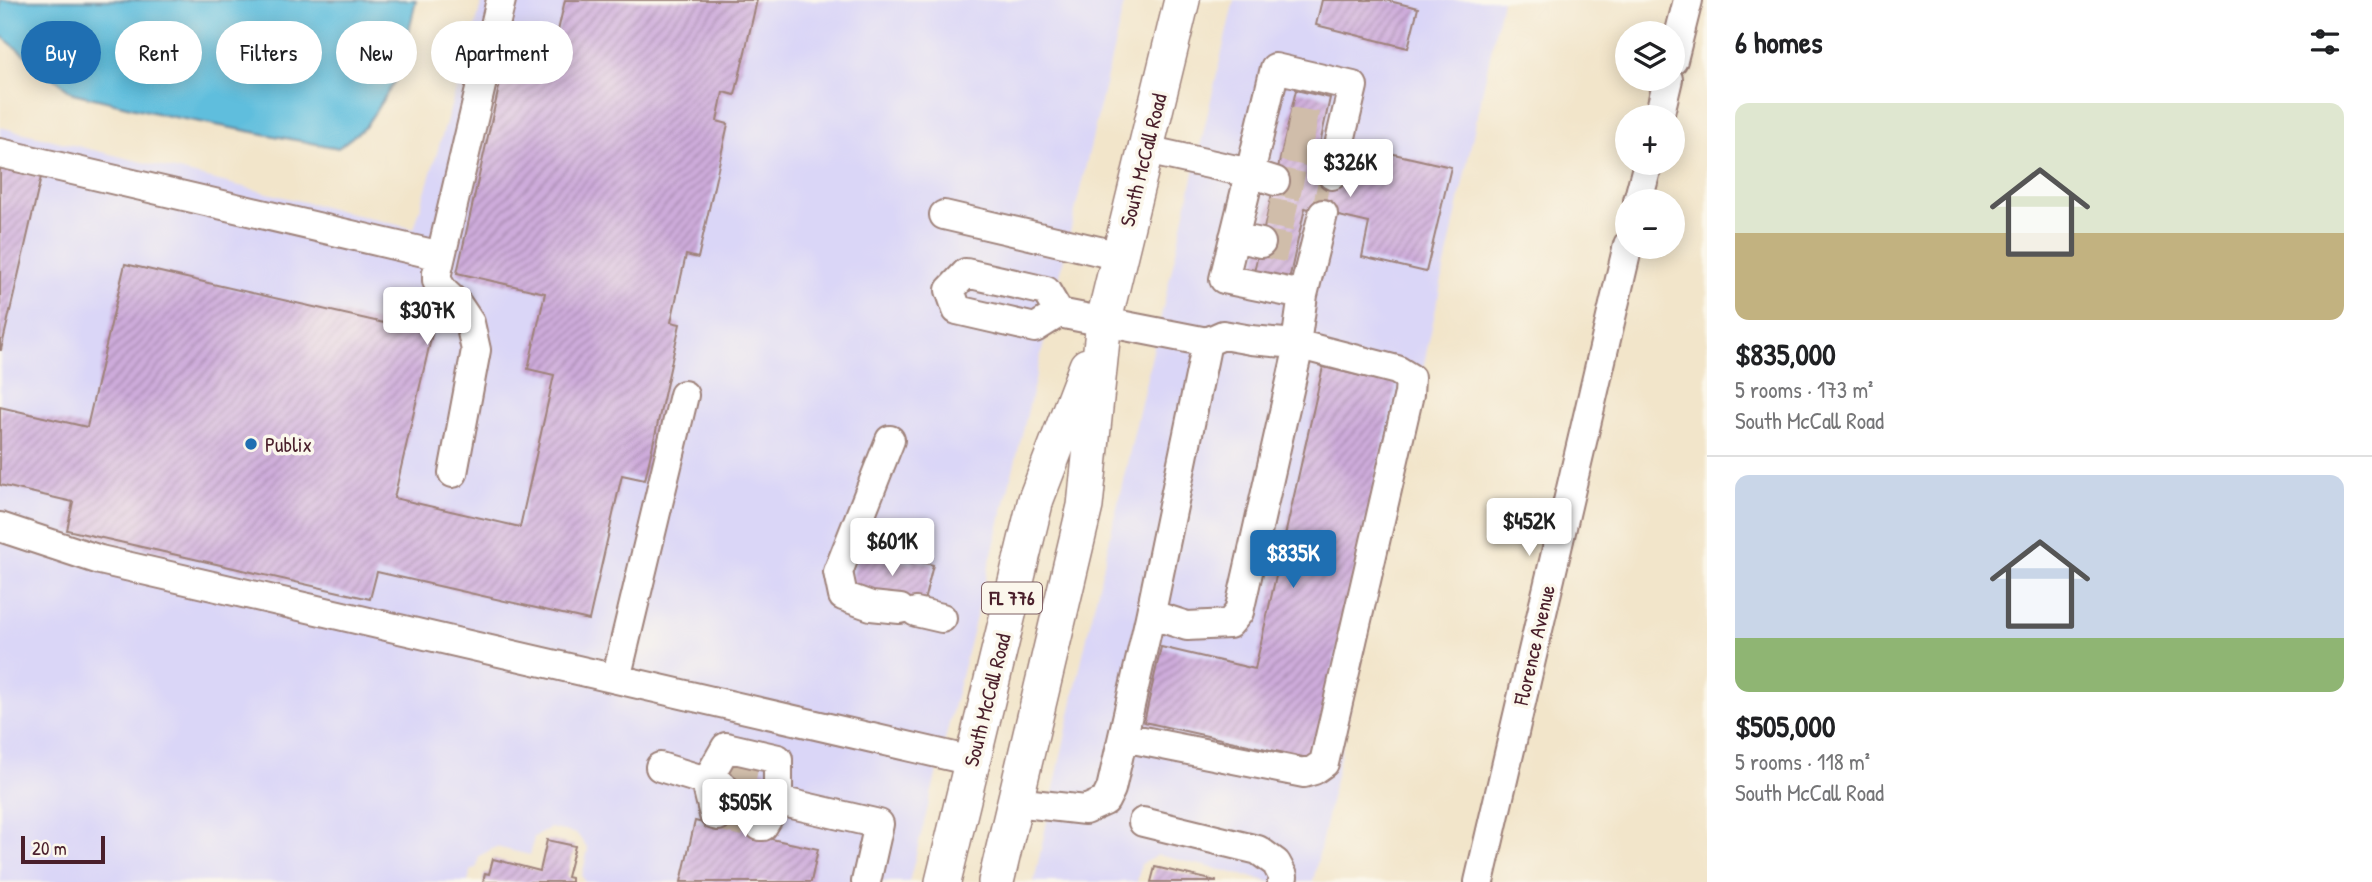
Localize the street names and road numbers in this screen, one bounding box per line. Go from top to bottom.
street label: South McCall Road [1112,90,1174,230]
road number: FL 776 [982,582,1042,614]
street label: Florence Avenue [1506,582,1562,709]
street label: South McCall Road [956,630,1018,770]

